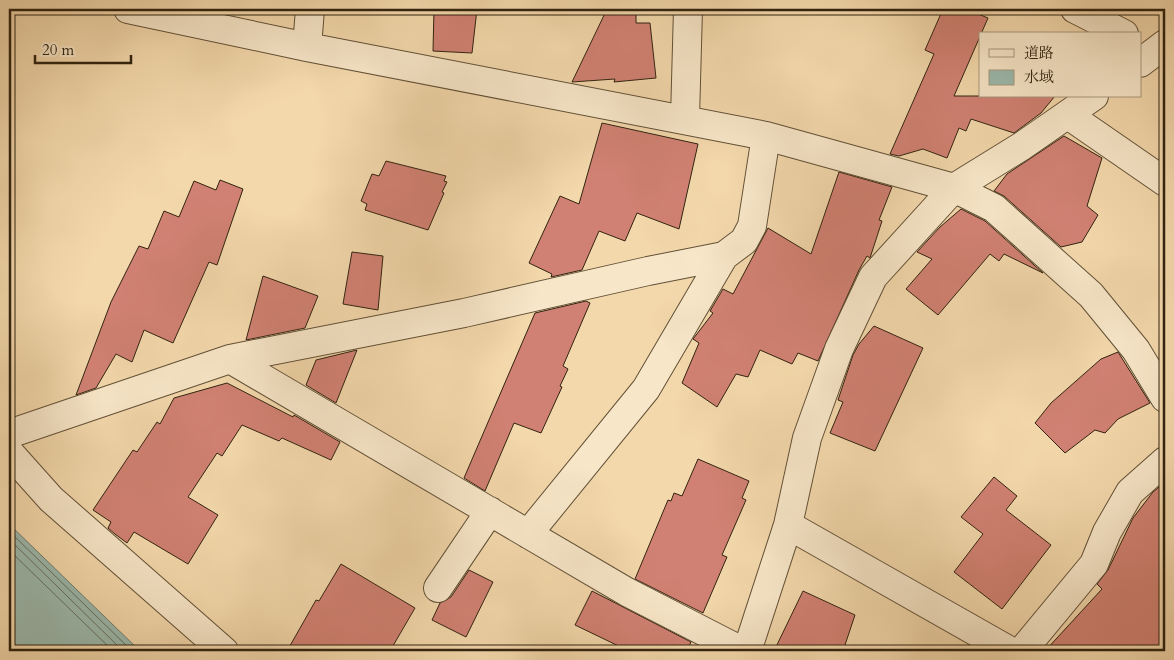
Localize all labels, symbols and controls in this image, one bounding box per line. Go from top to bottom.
scale bar [35,32,131,64]
legend [979,32,1142,98]
text: 20 m [42,40,74,60]
text: 道路 [1024,43,1054,63]
text: 水域 [1024,67,1054,87]

